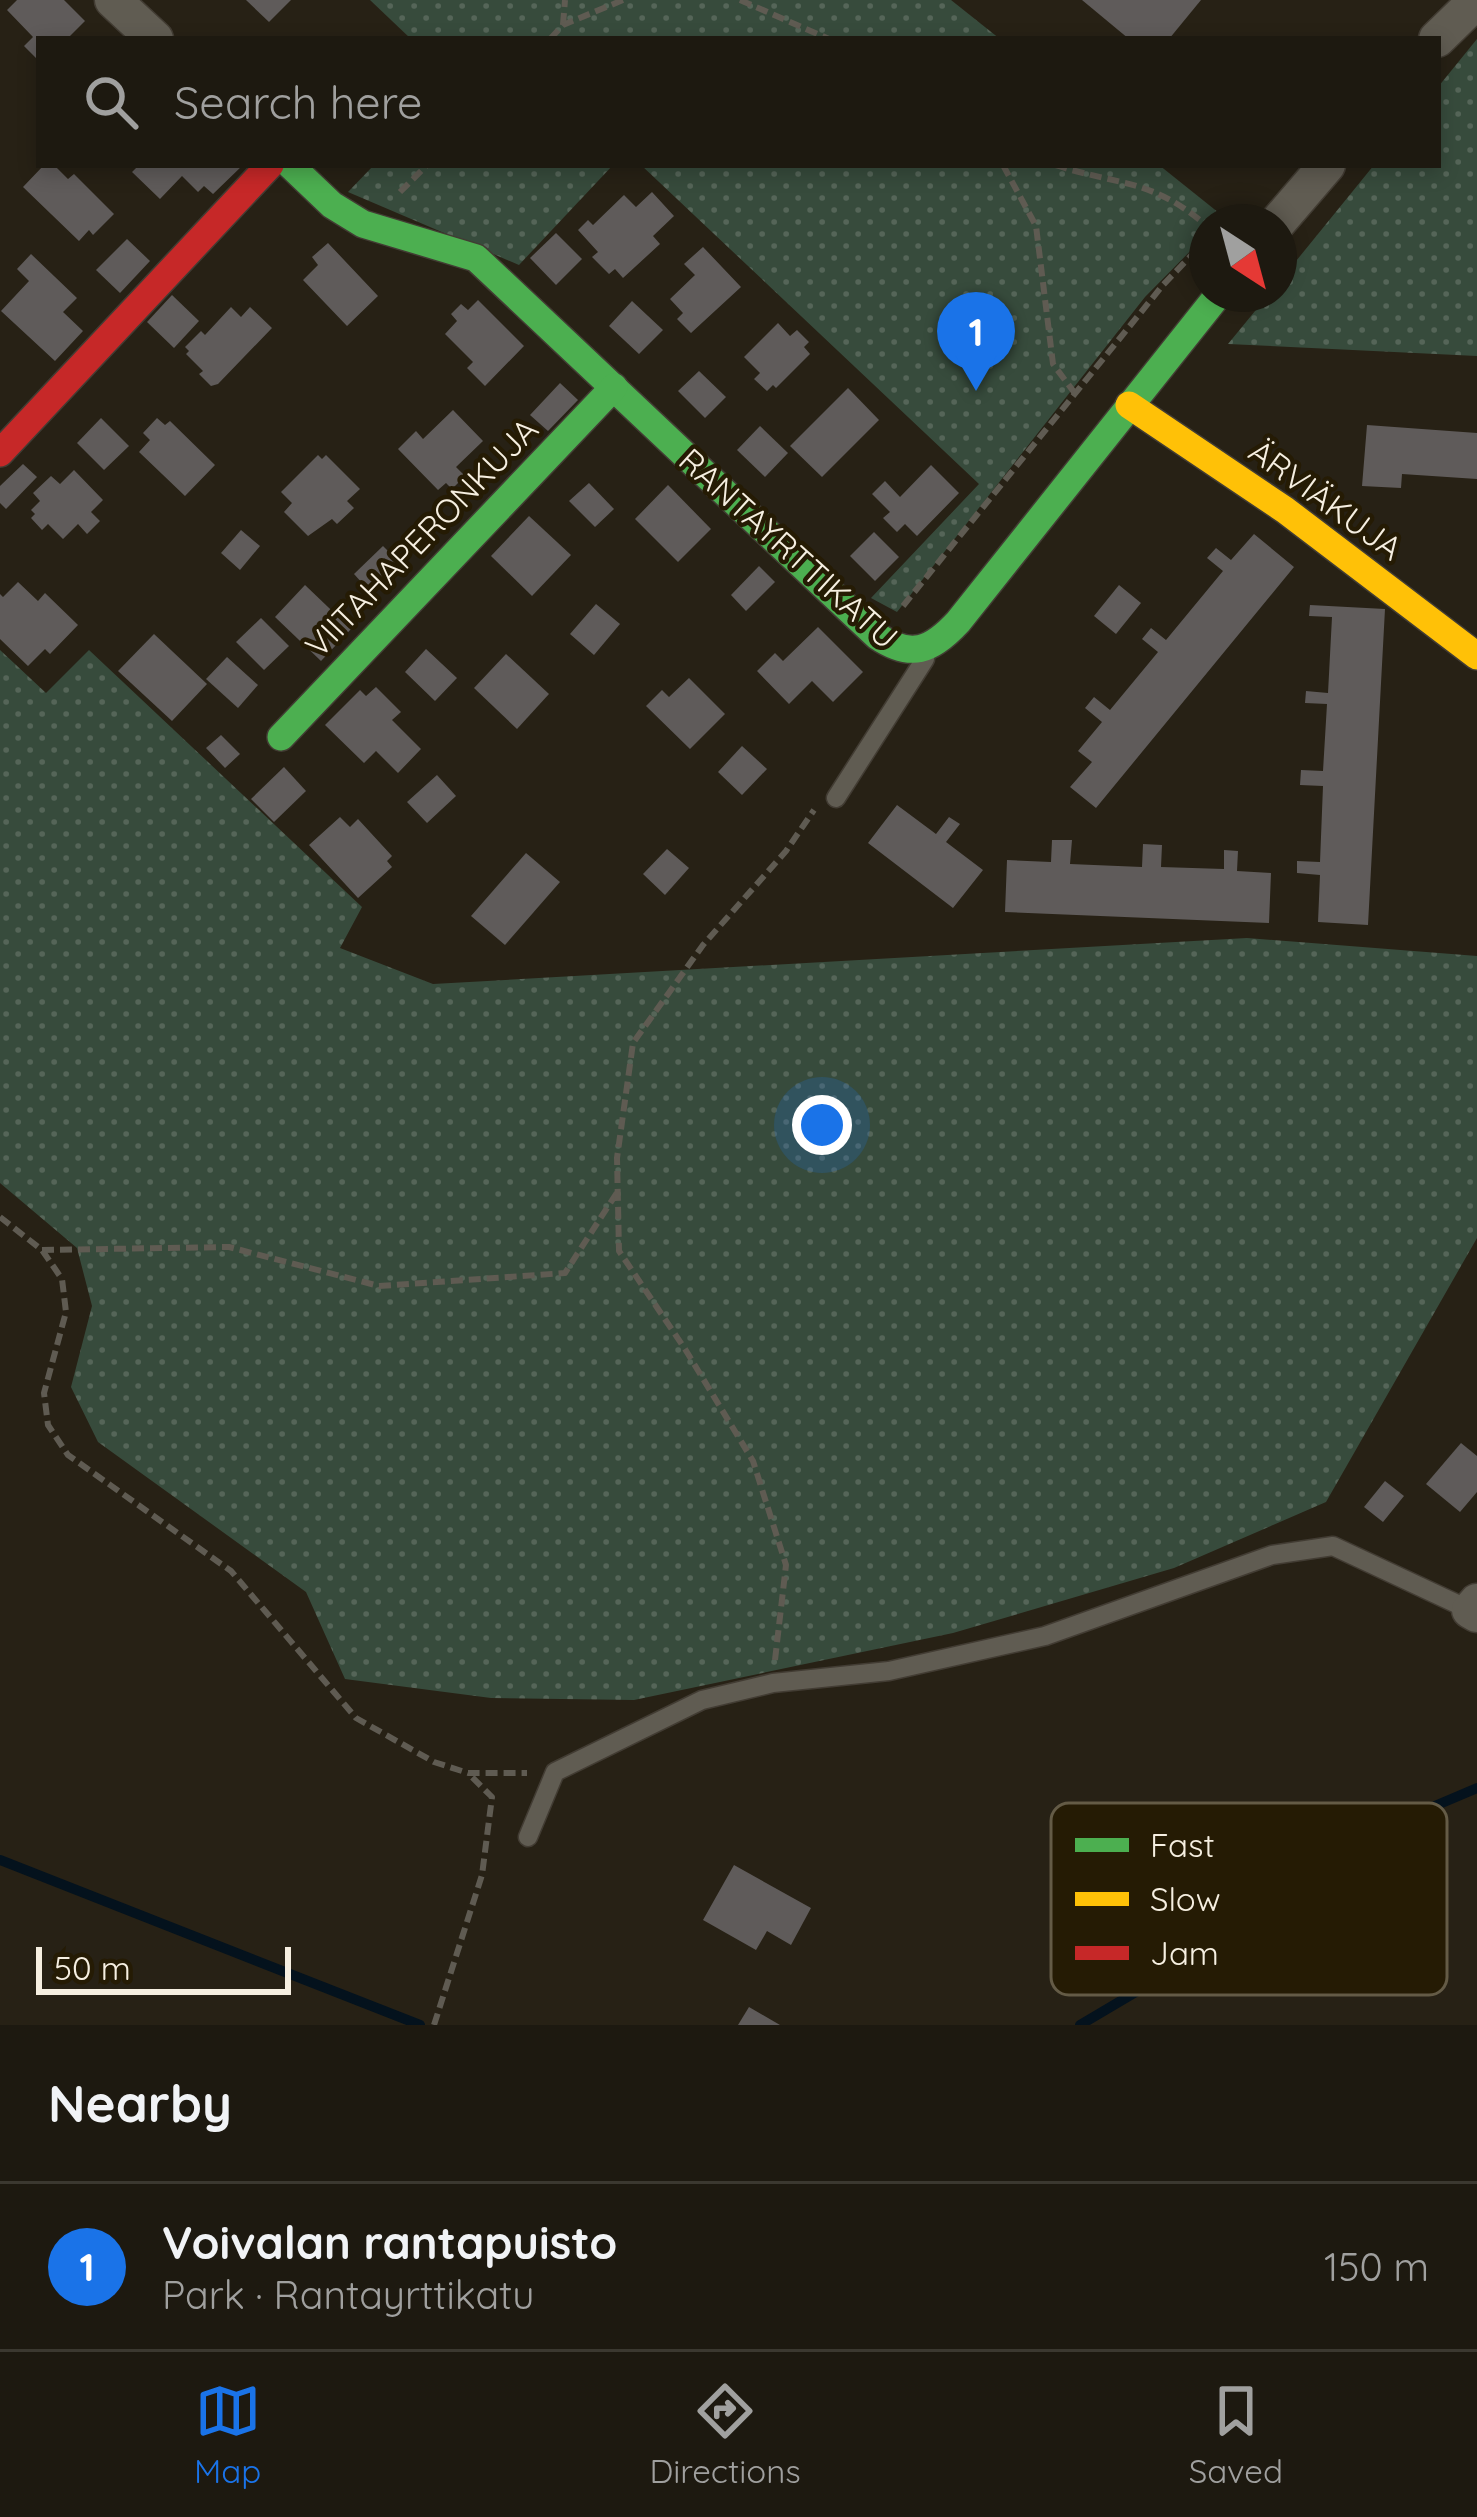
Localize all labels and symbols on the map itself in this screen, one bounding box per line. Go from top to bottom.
north arrow [1189,204,1297,312]
pin: 1 [937,292,1015,391]
street label: VIITAHAPERONKUJA [296,409,546,665]
street label: ÄRVIÄKUJA [1241,430,1411,568]
street label: RANTAYRTTIKATU [671,439,907,657]
your location [792,1095,852,1155]
legend [1051,1803,1447,1995]
text: Fast [1150,1824,1215,1865]
text: Slow [1150,1878,1221,1919]
text: Jam [1150,1932,1219,1973]
scale bar [36,1941,291,1994]

